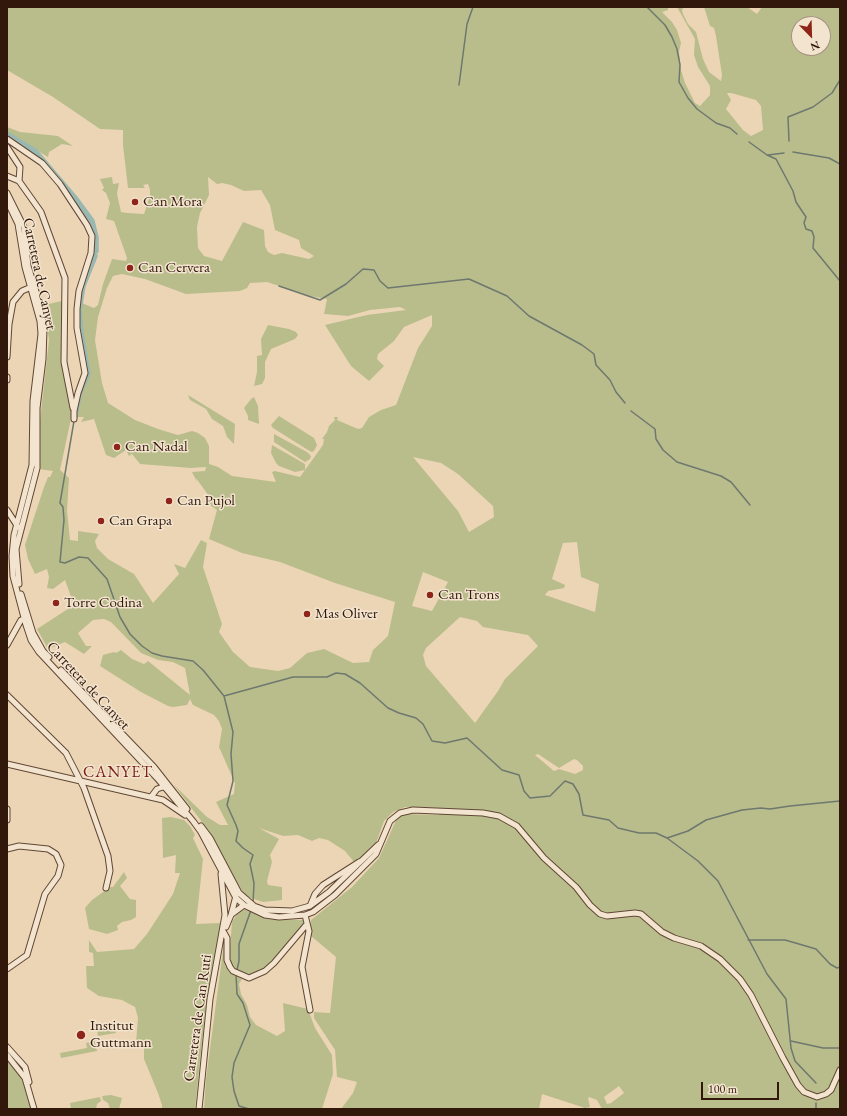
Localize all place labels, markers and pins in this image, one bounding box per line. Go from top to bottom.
place label: Can Mora [143,193,202,211]
marker: Can Mora [130,197,140,207]
place label: Can Cervera [138,259,210,277]
marker: Can Cervera [125,263,135,273]
place label: Can Nadal [125,438,188,456]
marker: Can Nadal [112,442,122,452]
place label: Can Pujol [177,492,235,510]
marker: Can Pujol [164,496,174,506]
place label: Can Grapa [109,512,172,530]
marker: Can Grapa [96,516,106,526]
place label: Can Trons [438,586,499,604]
marker: Can Trons [425,590,435,600]
place label: Torre Codina [64,594,142,612]
marker: Torre Codina [51,598,61,608]
place label: Mas Oliver [315,605,378,623]
marker: Mas Oliver [302,609,312,619]
place label: Institut Guttmann [90,1017,152,1052]
marker: Institut Guttmann [75,1029,87,1041]

